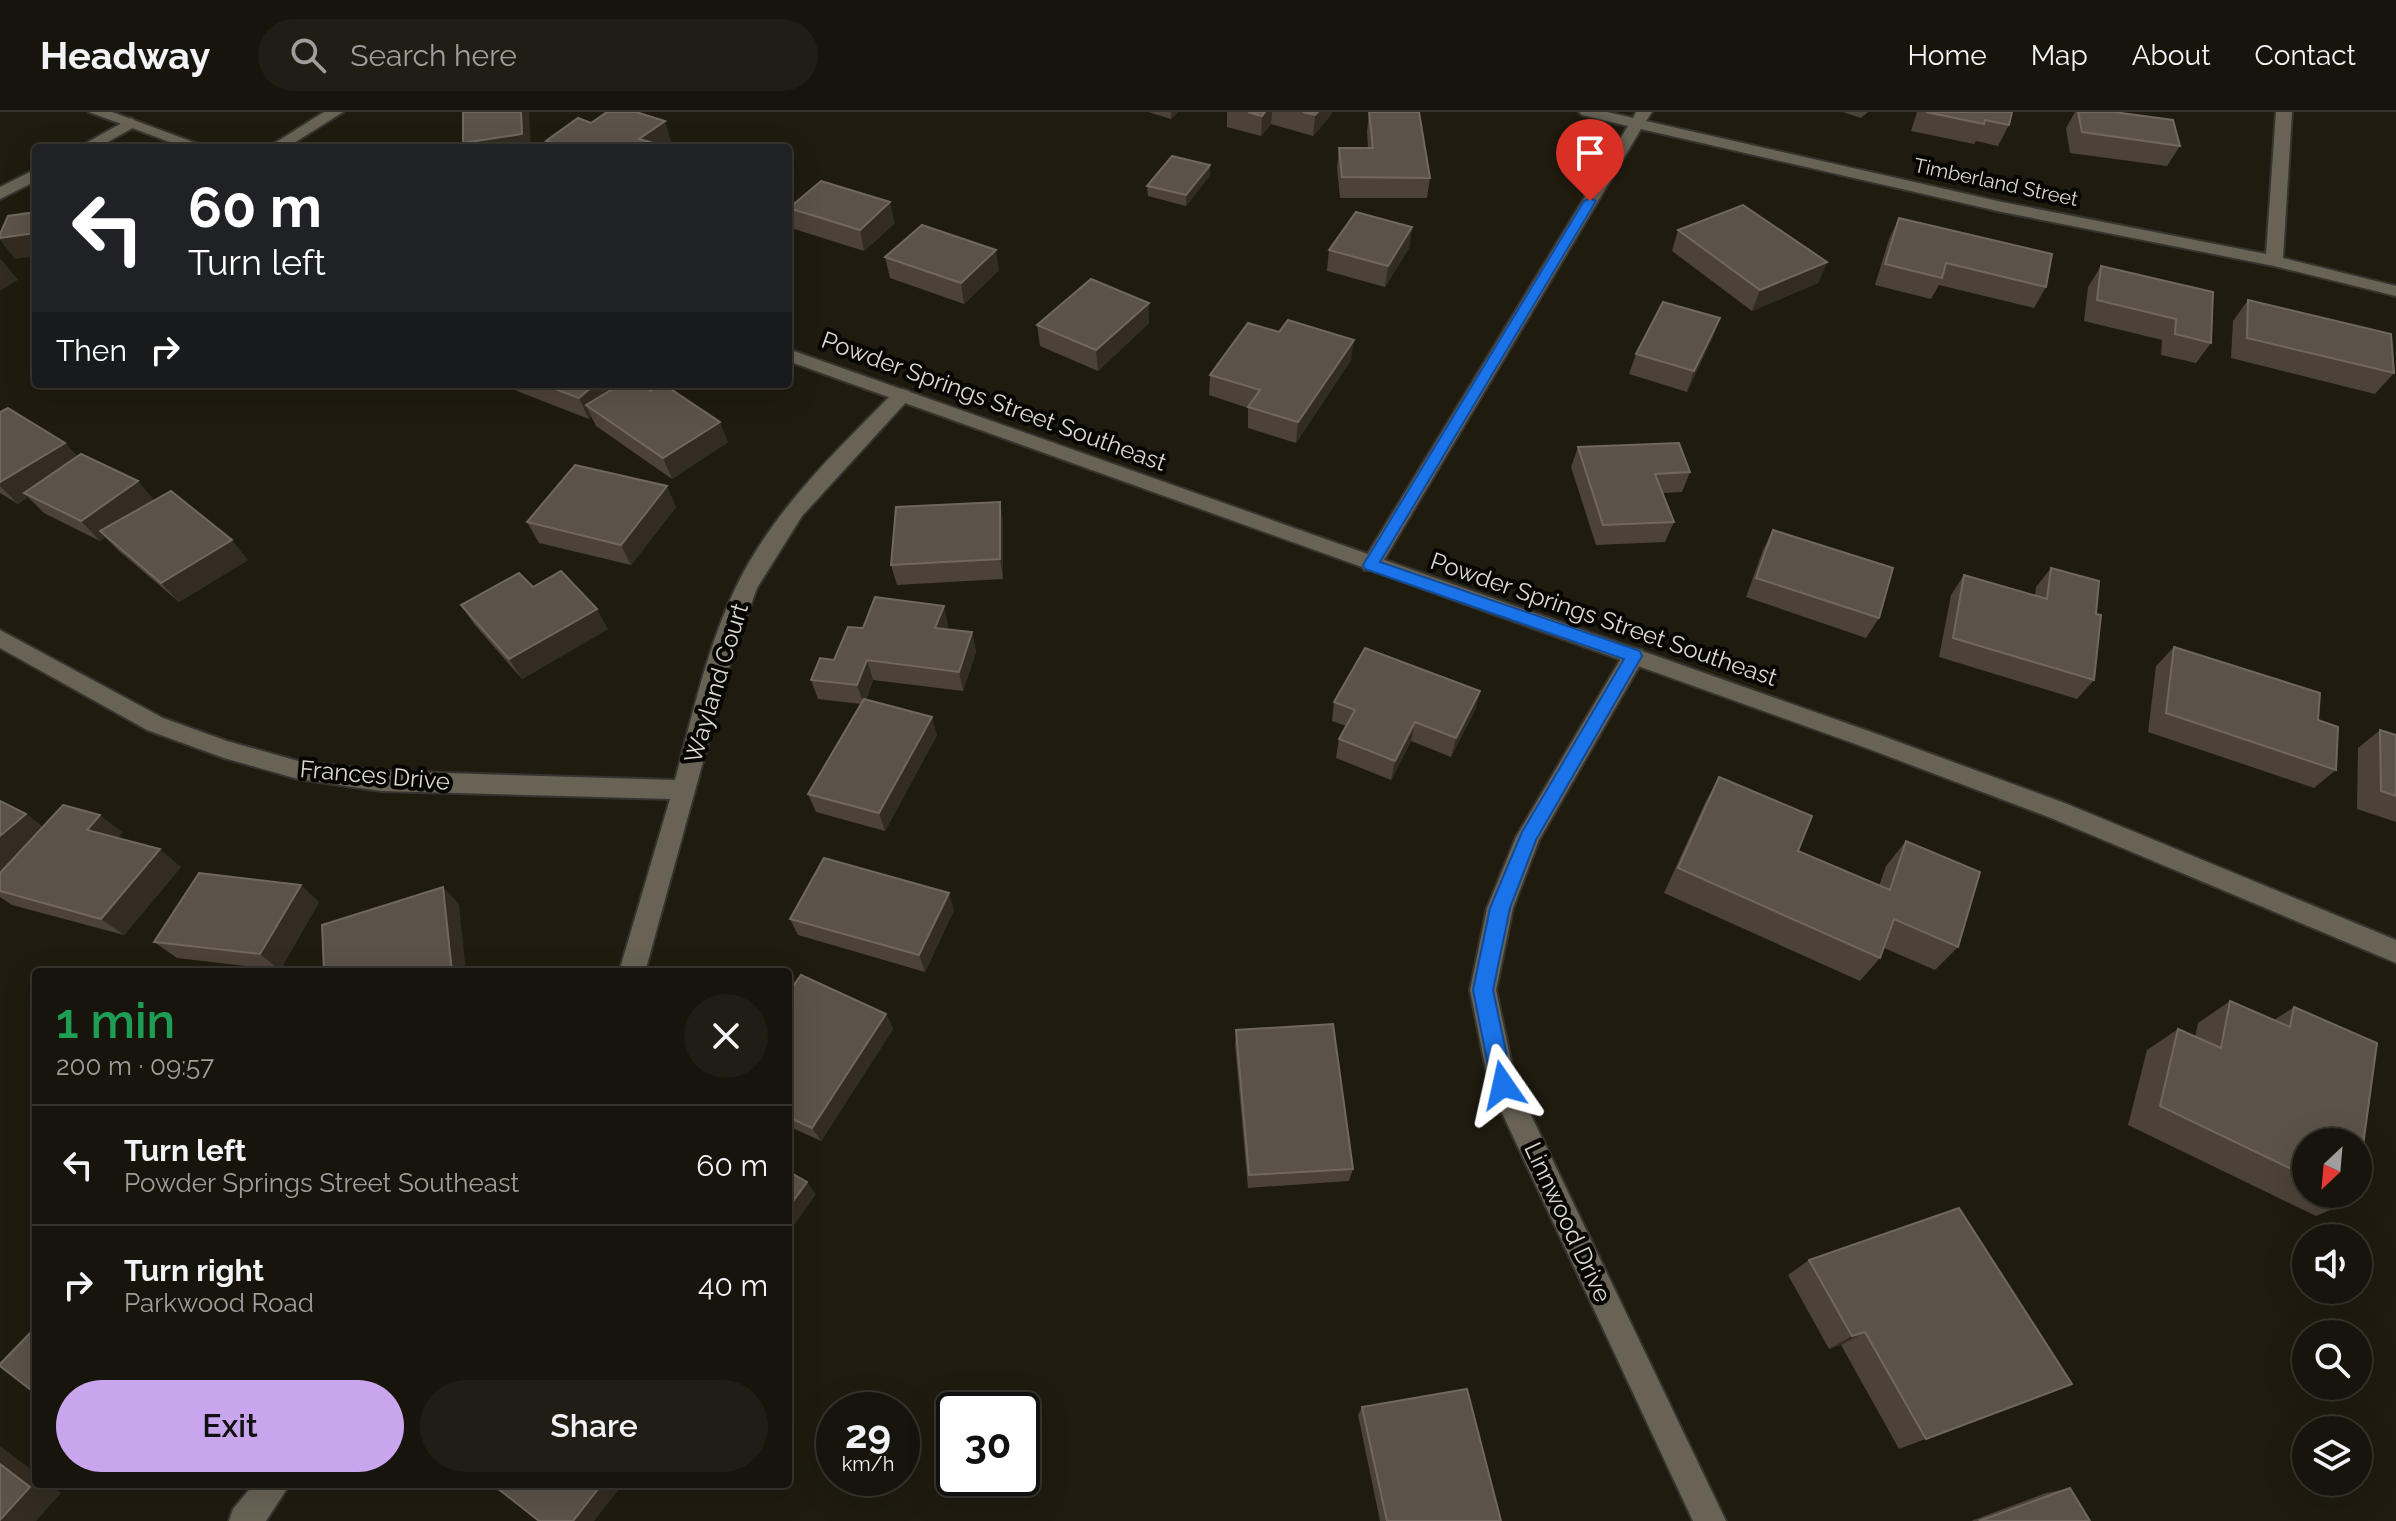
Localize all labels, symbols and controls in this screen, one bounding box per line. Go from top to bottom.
search box [258,19,818,91]
text: Headway [40,33,210,78]
icon: search [286,33,330,77]
text: Search here [350,38,517,73]
text: Home [1907,39,1987,72]
text: Map [2031,39,2088,72]
text: About [2132,39,2211,72]
text: Contact [2255,39,2356,72]
pin [1556,119,1624,201]
icon: arrive [1568,131,1612,175]
street label: Timberland Street [1912,153,2080,211]
text: 60 m [188,174,322,240]
icon: left [56,176,160,280]
text: Turn left [188,241,326,283]
street label: Powder Springs Street Southeast [818,325,1170,477]
icon: right [143,328,187,372]
text: Then [56,333,127,368]
street label: Powder Springs Street Southeast [1427,546,1781,692]
street label: Wayland Court [678,600,754,766]
street label: Frances Drive [299,754,451,796]
text: 1 min [56,993,175,1049]
button: close [684,994,768,1078]
position arrow [1461,1043,1545,1127]
text: 200 m · 09:57 [56,1051,214,1081]
north arrow [2292,1128,2372,1208]
map controls [2292,1128,2372,1496]
text: Turn left [124,1133,246,1168]
street label: Linnwood Drive [1518,1138,1618,1306]
icon: left [56,1143,100,1187]
text: 60 m [696,1148,768,1183]
text: Powder Springs Street Southeast [124,1168,519,1198]
button: sound [2292,1224,2372,1304]
text: Turn right [124,1253,264,1288]
icon: right [56,1263,100,1307]
text: 40 m [698,1268,768,1303]
text: Parkwood Road [124,1288,314,1318]
button: search [2292,1320,2372,1400]
button: Exit [56,1380,404,1472]
button: Share [420,1380,768,1472]
speed limit sign: 30 [936,1392,1040,1496]
text: 29 [845,1410,891,1457]
button: layers [2292,1416,2372,1496]
text: km/h [842,1452,894,1476]

